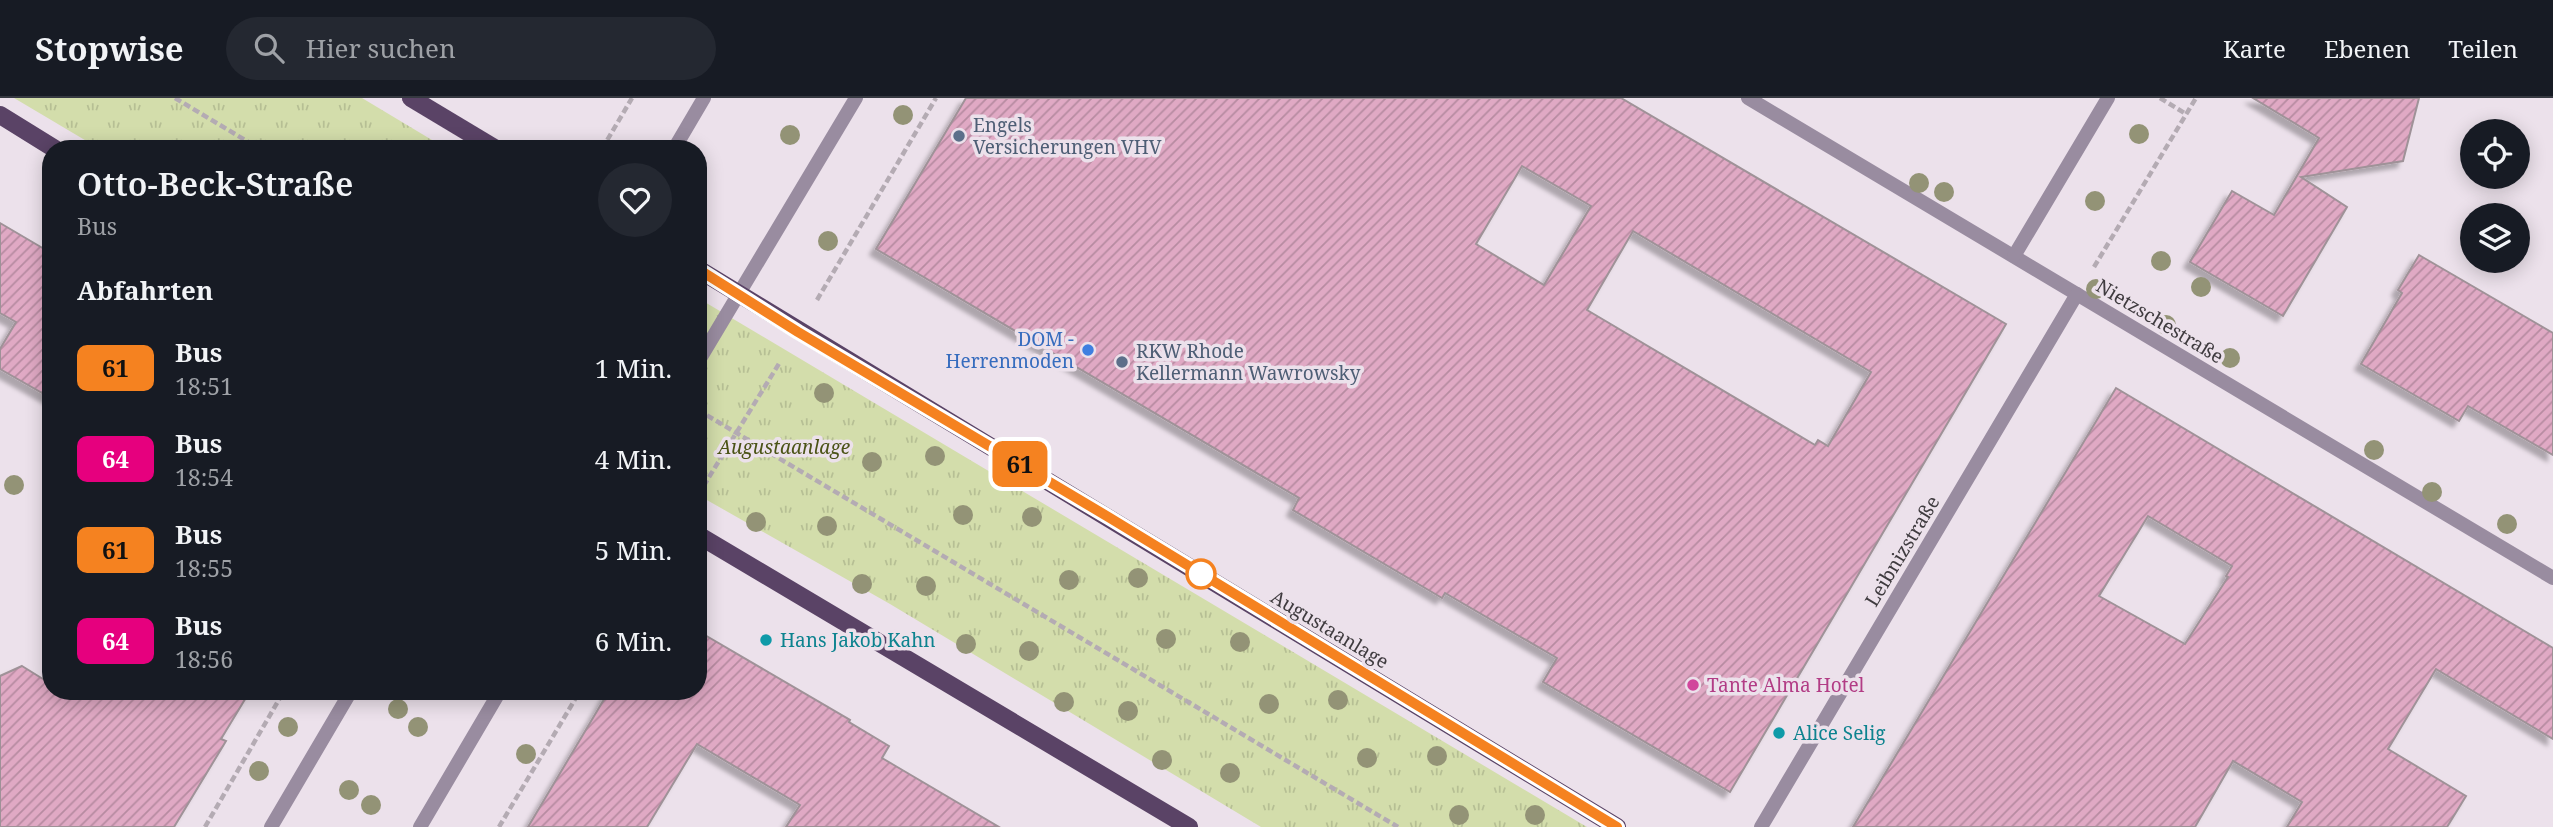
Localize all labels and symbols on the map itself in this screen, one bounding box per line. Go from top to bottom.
place label: Engels Versicherungen VHV [973,112,1162,160]
marker: Engels Versicherungen VHV [951,128,967,144]
street label: Nietzschestraße [2091,273,2229,369]
place label: DOM - Herrenmoden [945,326,1074,374]
place label: RKW Rhode Kellermann Wawrowsky [1136,338,1361,386]
marker: DOM - Herrenmoden [1080,342,1096,358]
marker: RKW Rhode Kellermann Wawrowsky [1114,354,1130,370]
park label: Augustaanlage [716,434,850,460]
line badge: 61 [988,441,1052,487]
street label: Leibnizstraße [1859,491,1945,611]
unlabelled marker [1186,559,1216,589]
street label: Augustaanlage [1266,584,1394,674]
place label: Hans Jakob Kahn [780,627,936,653]
marker: Hans Jakob Kahn [758,632,774,648]
place label: Tante Alma Hotel [1707,672,1865,698]
marker: Tante Alma Hotel [1685,677,1701,693]
place label: Alice Selig [1793,720,1886,746]
marker: Alice Selig [1771,725,1787,741]

